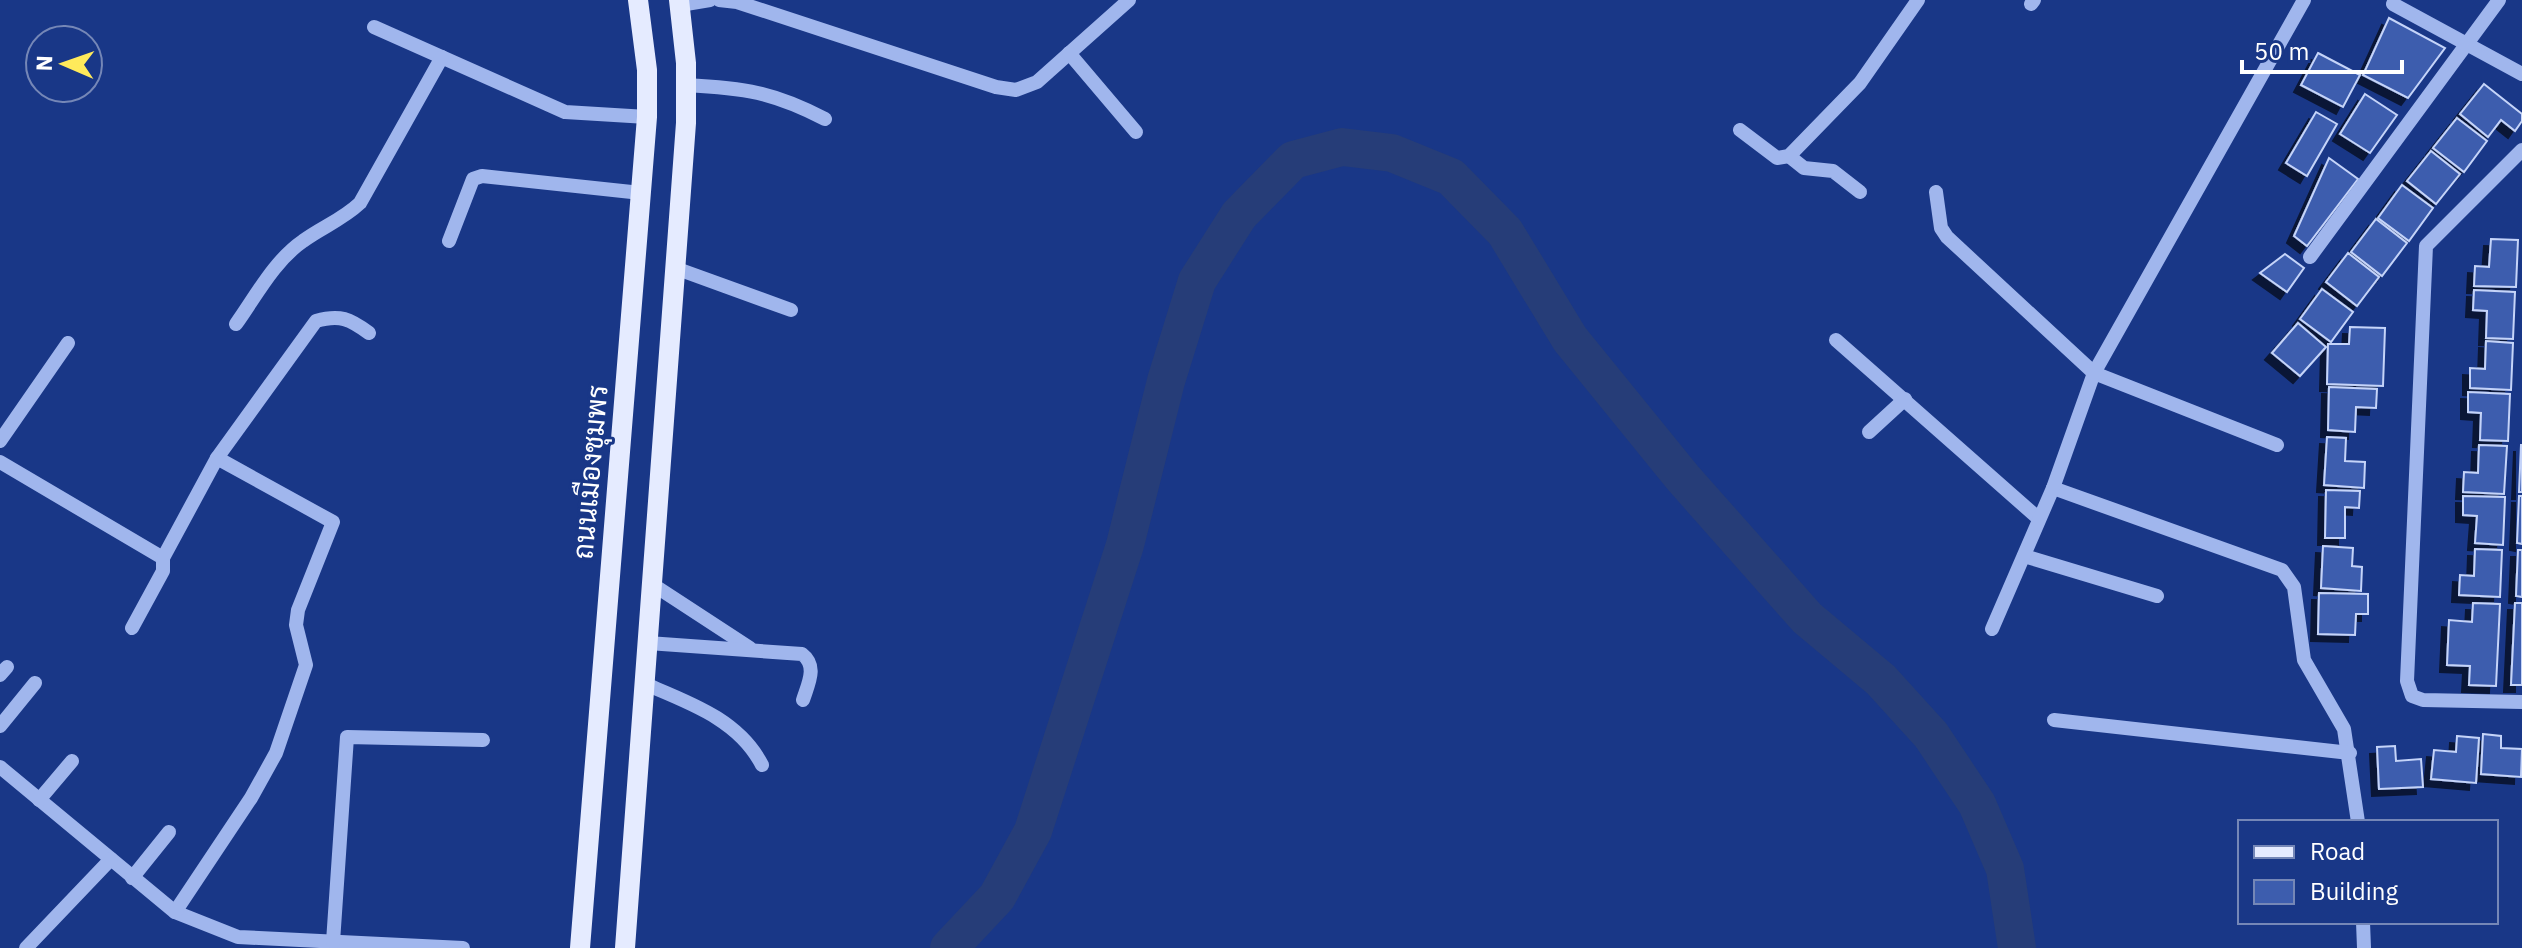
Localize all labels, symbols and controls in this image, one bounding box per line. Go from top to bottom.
north arrow [24,24,104,104]
scale bar [2242,24,2402,74]
text: 50 m [2254,35,2309,67]
text: N [29,55,58,72]
street label: ถนนเมืองชุมพร [563,383,618,561]
legend [2238,820,2498,924]
text: Road [2310,835,2365,867]
text: Building [2310,875,2398,907]

